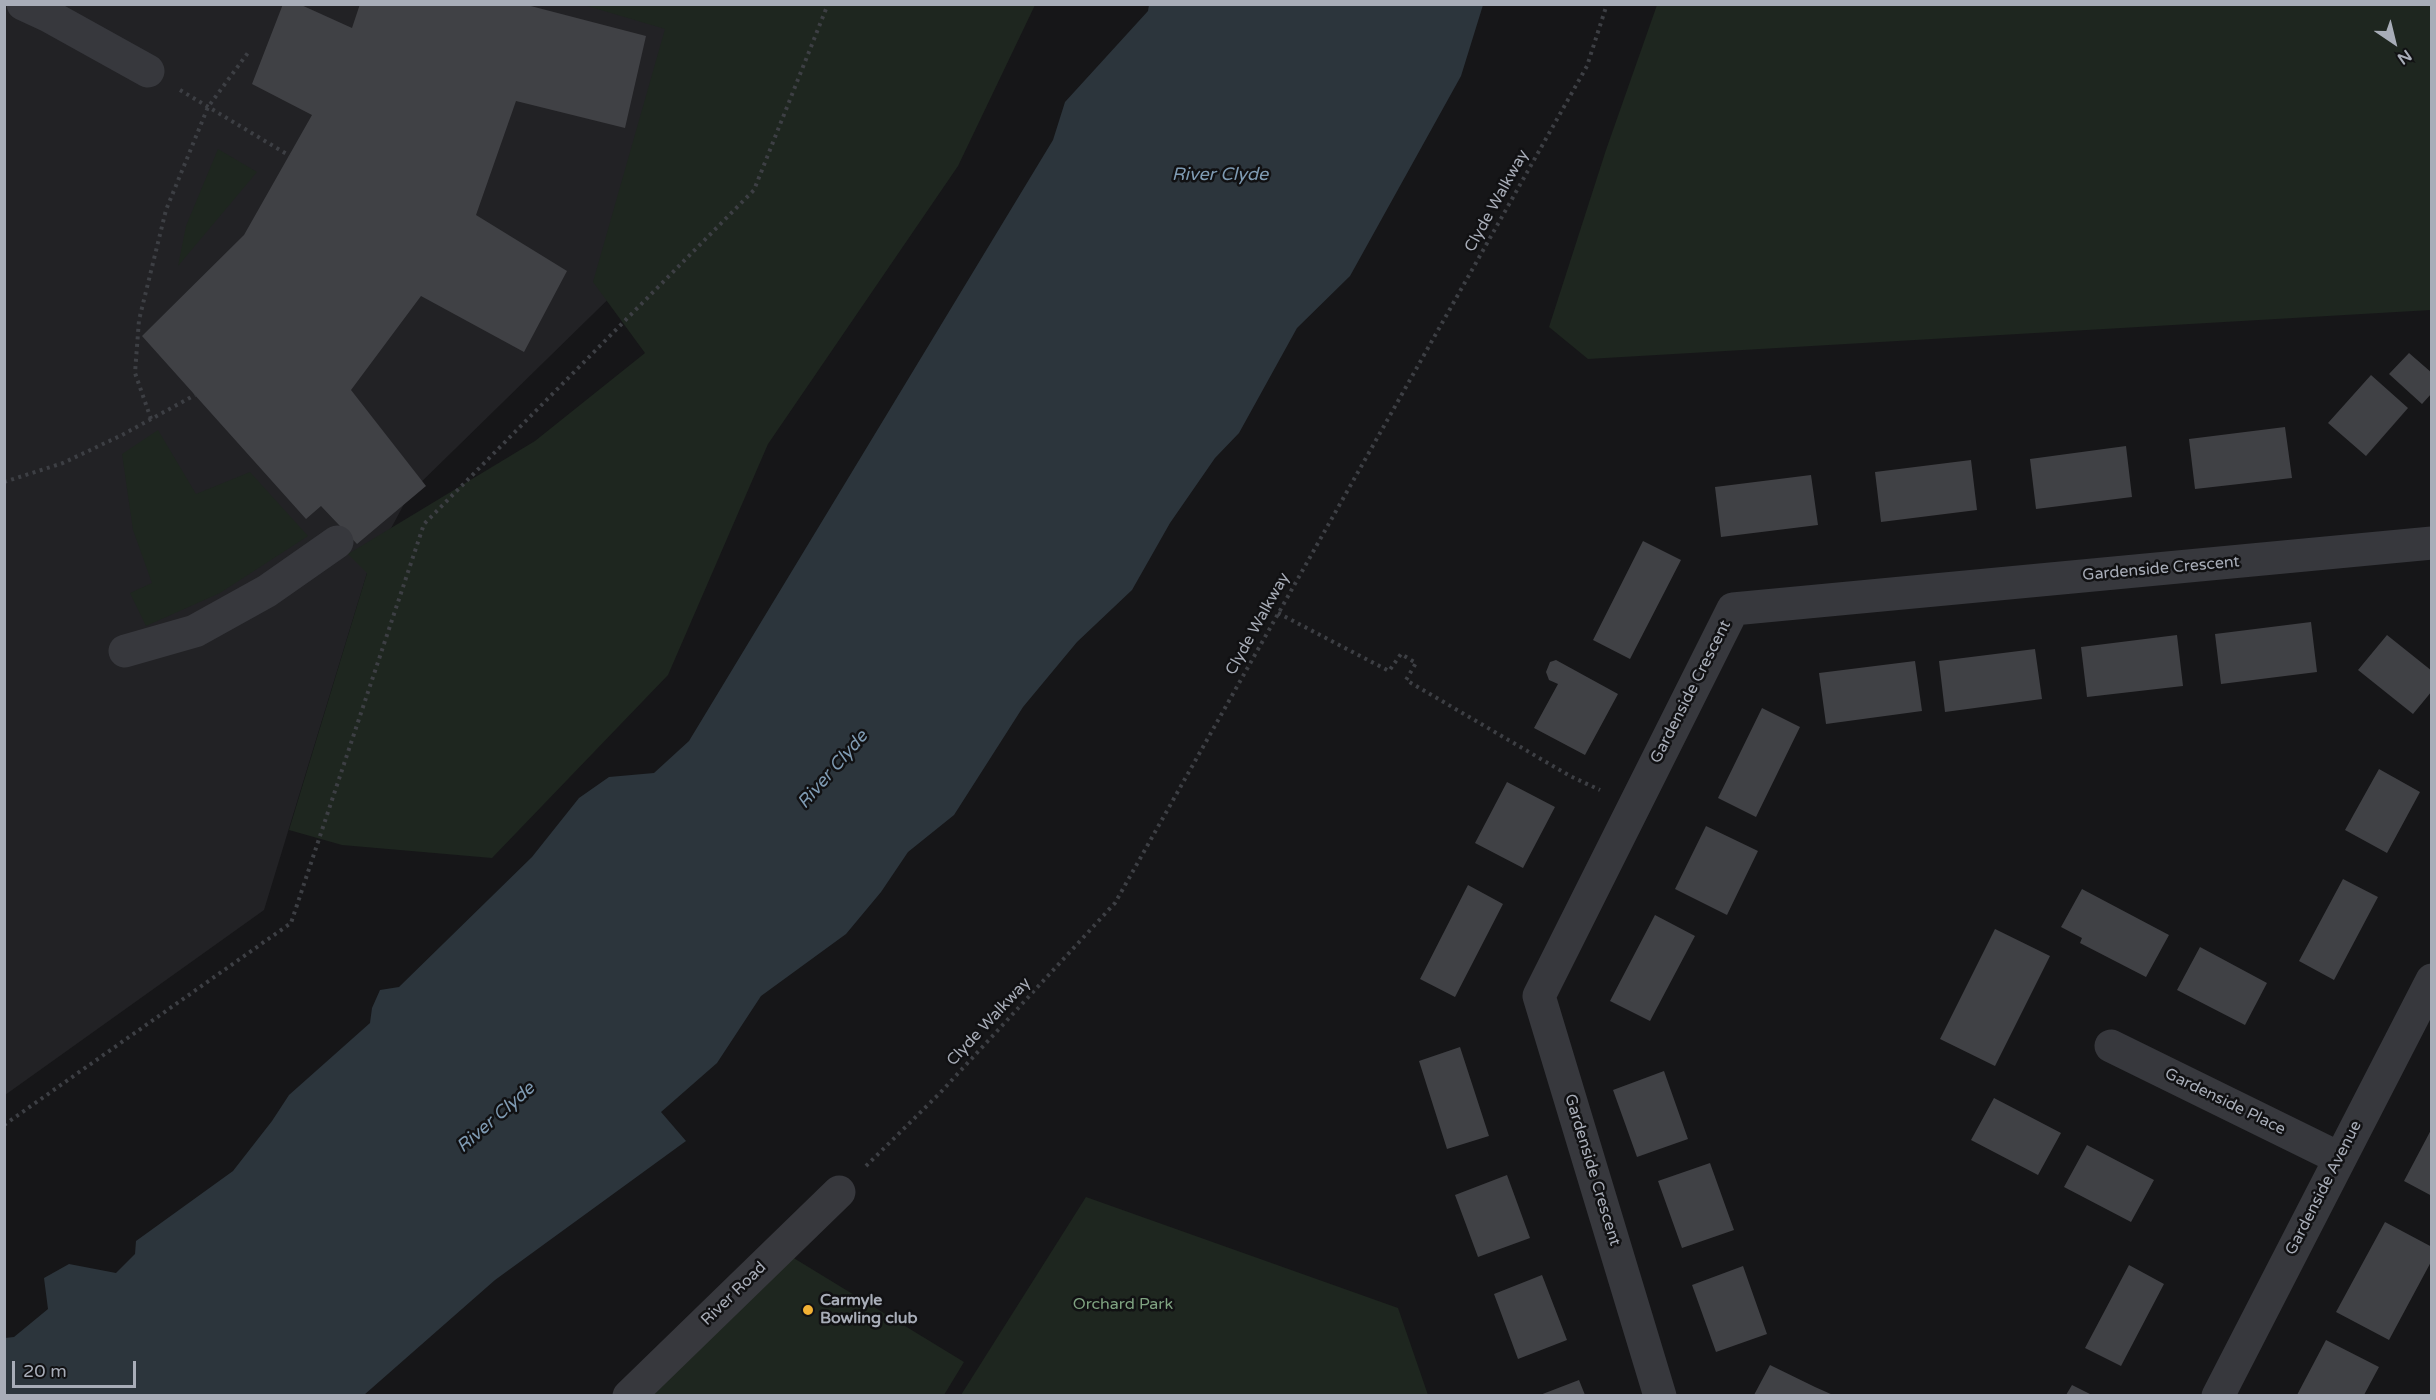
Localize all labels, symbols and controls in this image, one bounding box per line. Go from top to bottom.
north arrow [2364,12,2424,72]
text: N [2393,45,2415,69]
street label: Clyde Walkway [1461,146,1533,256]
water label: River Clyde [1172,164,1268,186]
street label: Gardenside Crescent [2082,553,2240,585]
street label: Clyde Walkway [1222,569,1294,679]
street label: Gardenside Crescent [1647,617,1735,767]
water label: River Clyde [793,726,873,814]
street label: Clyde Walkway [943,974,1035,1070]
street label: Gardenside Place [2161,1064,2289,1140]
water label: River Clyde [452,1078,540,1158]
street label: Gardenside Crescent [1560,1092,1624,1248]
street label: Gardenside Avenue [2282,1118,2366,1258]
street label: River Road [697,1258,771,1330]
place label: Carmyle Bowling club [820,1291,918,1329]
park label: Orchard Park [1073,1295,1173,1315]
marker: Carmyle Bowling club [801,1303,815,1317]
scale bar [15,1349,140,1387]
text: 20 m [23,1360,67,1382]

